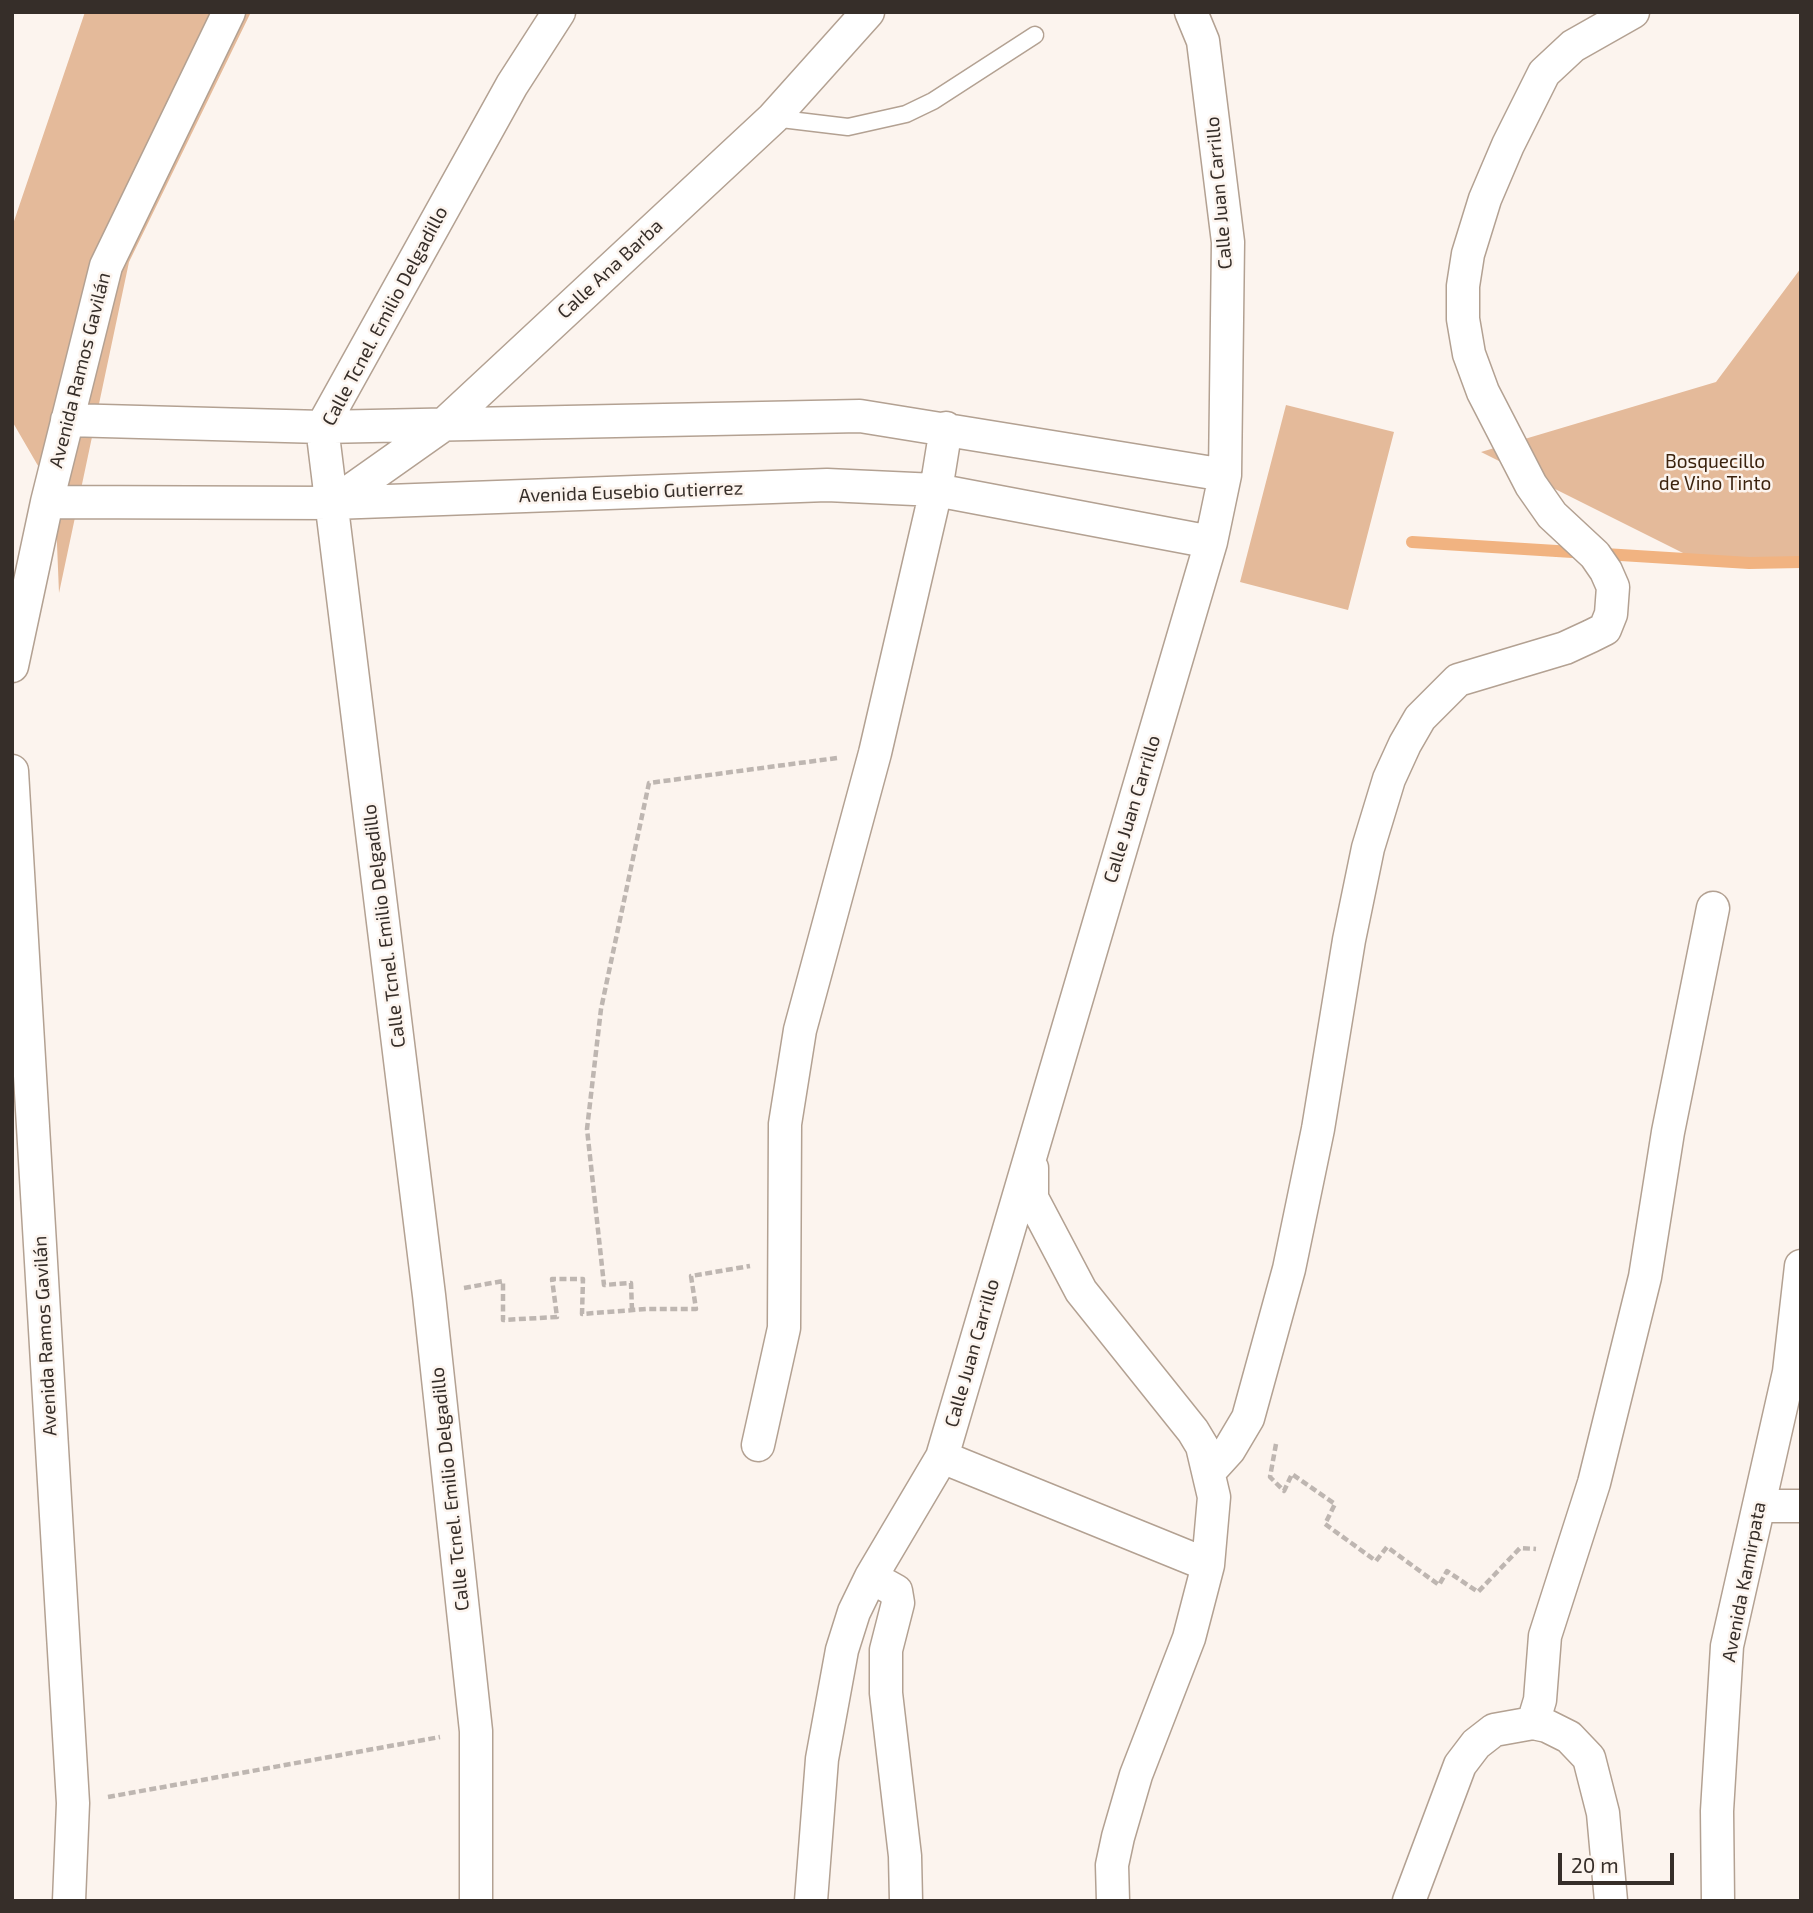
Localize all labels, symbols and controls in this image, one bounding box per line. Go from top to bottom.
street label: Calle Juan Carrillo [1201,116,1237,270]
street label: Calle Tcnel. Emilio Delgadillo [317,202,453,430]
street label: Calle Ana Barba [553,214,667,324]
street label: Avenida Ramos Gavilán [45,270,115,470]
park label: Bosquecillo de Vino Tinto [1659,451,1771,495]
street label: Avenida Eusebio Gutierrez [518,477,744,507]
street label: Calle Juan Carrillo [1099,732,1165,886]
street label: Calle Tcnel. Emilio Delgadillo [358,803,410,1049]
street label: Avenida Ramos Gavilán [28,1235,62,1437]
street label: Calle Juan Carrillo [940,1276,1004,1430]
street label: Calle Tcnel. Emilio Delgadillo [426,1366,474,1612]
street label: Avenida Kamirpata [1717,1500,1771,1664]
scale bar [1561,1840,1676,1884]
text: 20 m [1571,1852,1619,1877]

